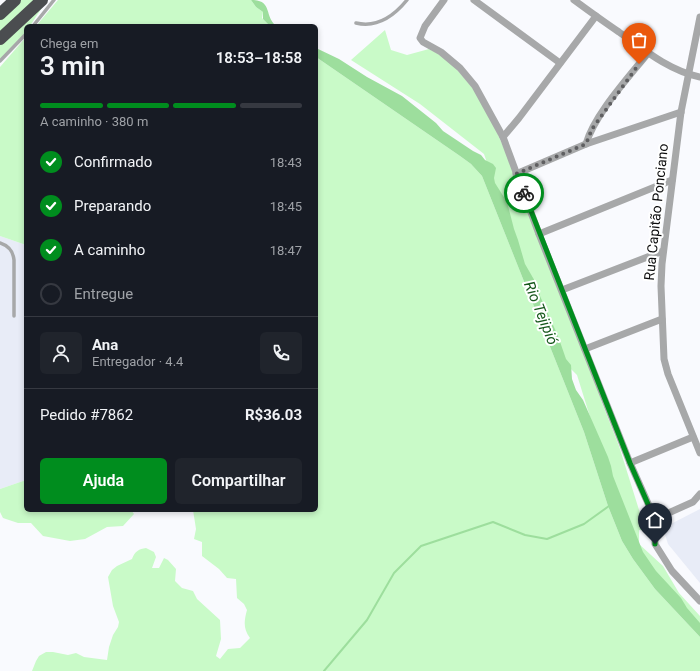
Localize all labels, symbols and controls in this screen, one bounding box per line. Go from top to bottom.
pin [622,23,656,64]
icon: bag [628,29,650,51]
text: Chega em [40,36,98,51]
text: 18:53–18:58 [216,49,302,67]
text: 3 min [40,51,105,81]
text: A caminho · 380 m [40,114,148,129]
street label: Rua Capitão Ponciano [641,143,671,281]
icon: check [40,151,62,173]
text: Confirmado [74,153,152,171]
text: 18:43 [270,155,302,170]
courier [504,173,544,213]
icon: bike [513,182,535,204]
icon: check [40,195,62,217]
text: Preparando [74,197,151,215]
text: 18:45 [270,199,302,214]
icon: check [40,239,62,261]
text: A caminho [74,241,145,259]
text: 18:47 [270,243,302,258]
water label: Rio Tejipió [520,279,562,347]
text: Entregue [74,285,133,303]
button: person [40,332,82,374]
button: phone [260,332,302,374]
text: Ana [92,336,118,354]
text: Entregador · 4.4 [92,354,183,369]
text: Pedido #7862 [40,406,133,424]
text: R$36.03 [245,406,302,424]
button: Ajuda [40,458,167,504]
button: Compartilhar [175,458,302,504]
pin [638,503,672,544]
icon: home [644,509,666,531]

